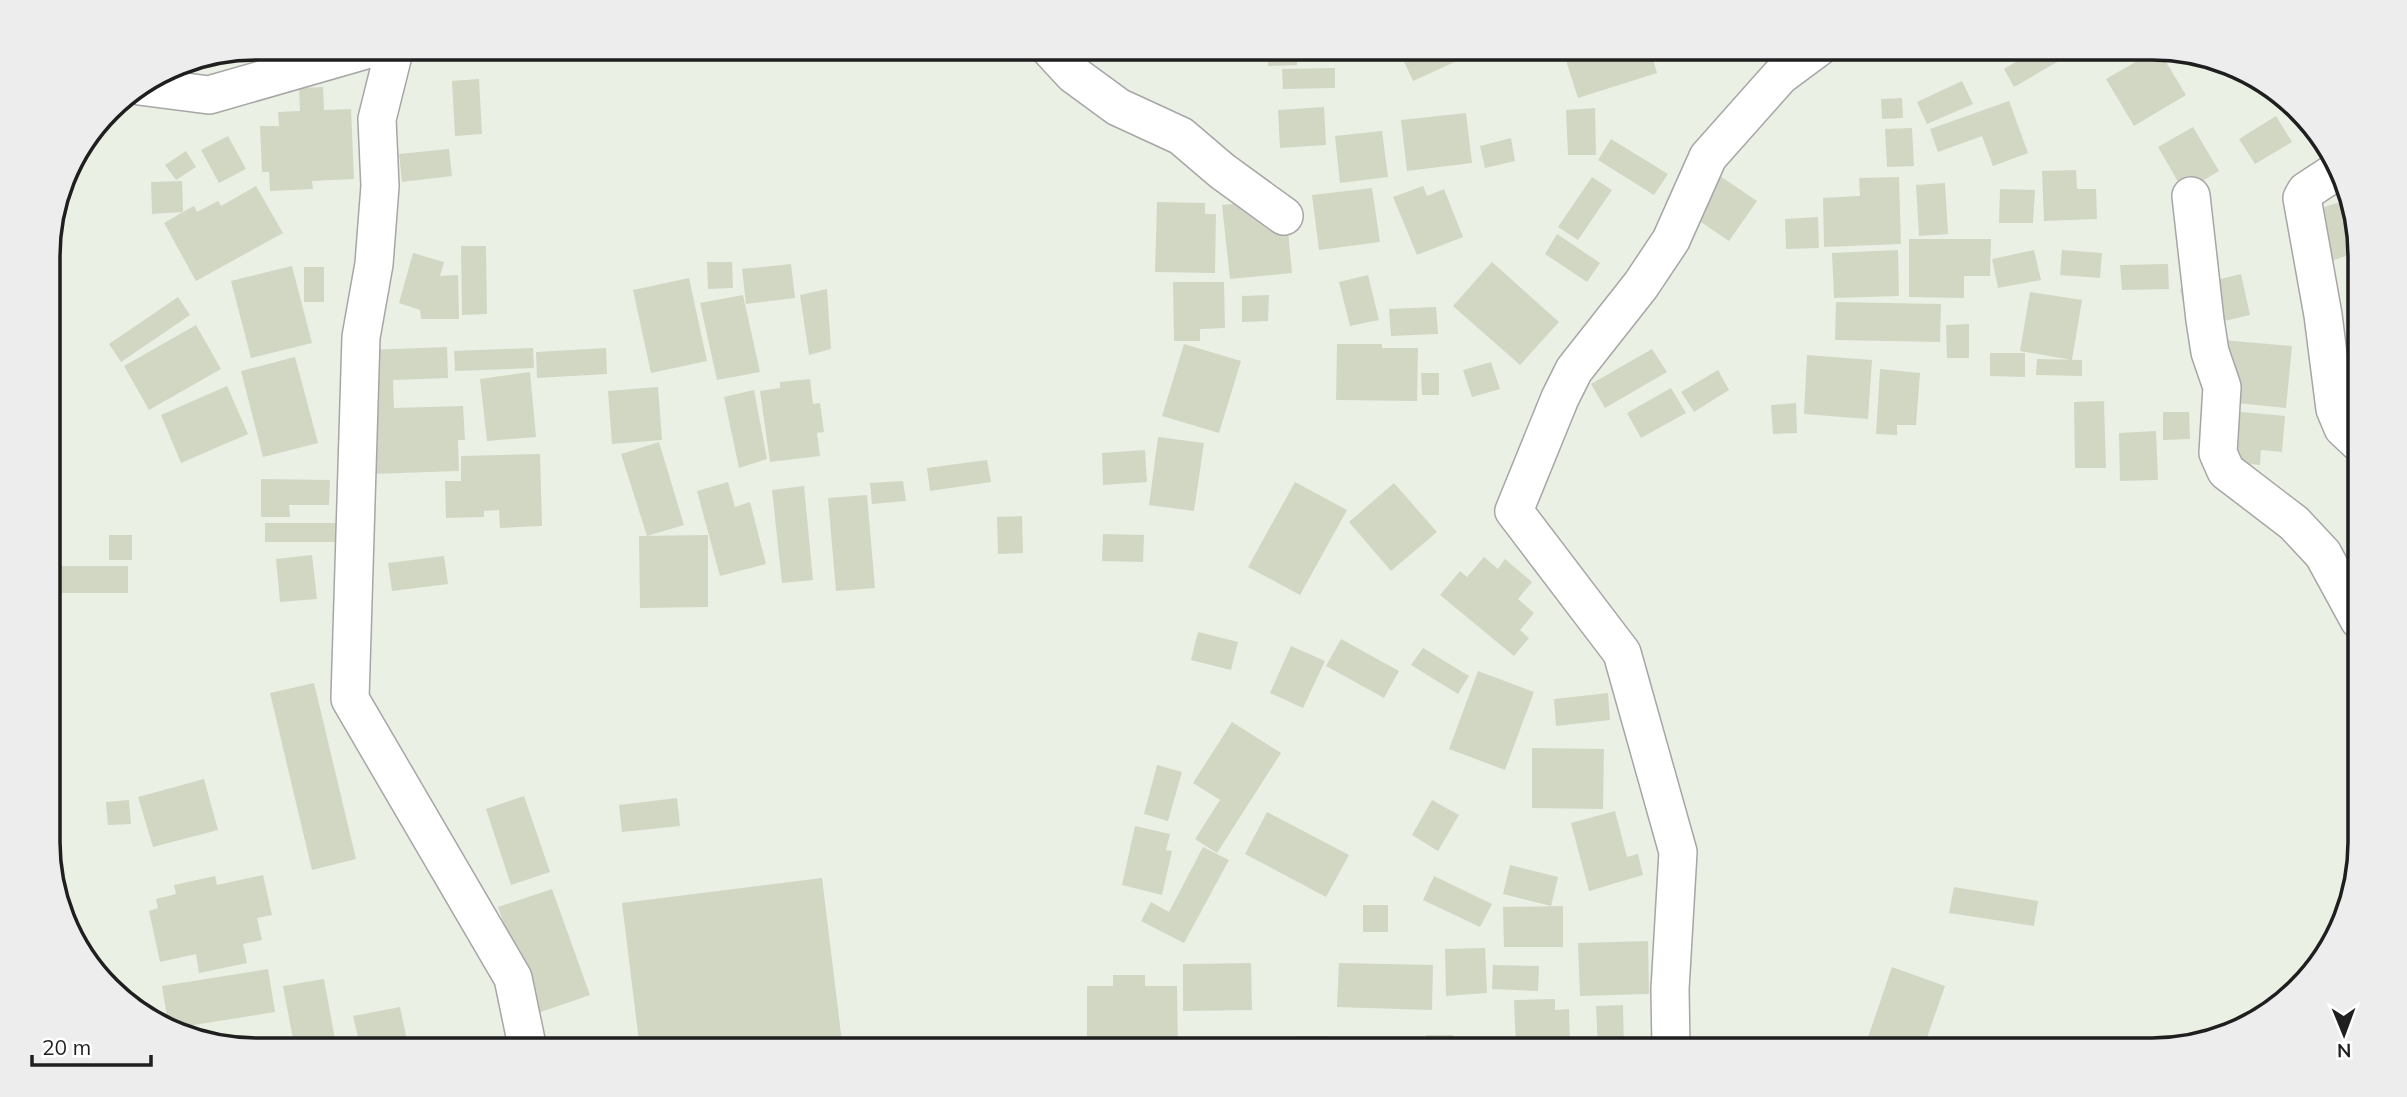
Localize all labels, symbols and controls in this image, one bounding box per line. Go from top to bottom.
north arrow [2309,999,2379,1069]
scale bar [32,1024,150,1068]
text: 20 m [42,1034,91,1060]
text: N [2337,1039,2352,1063]

